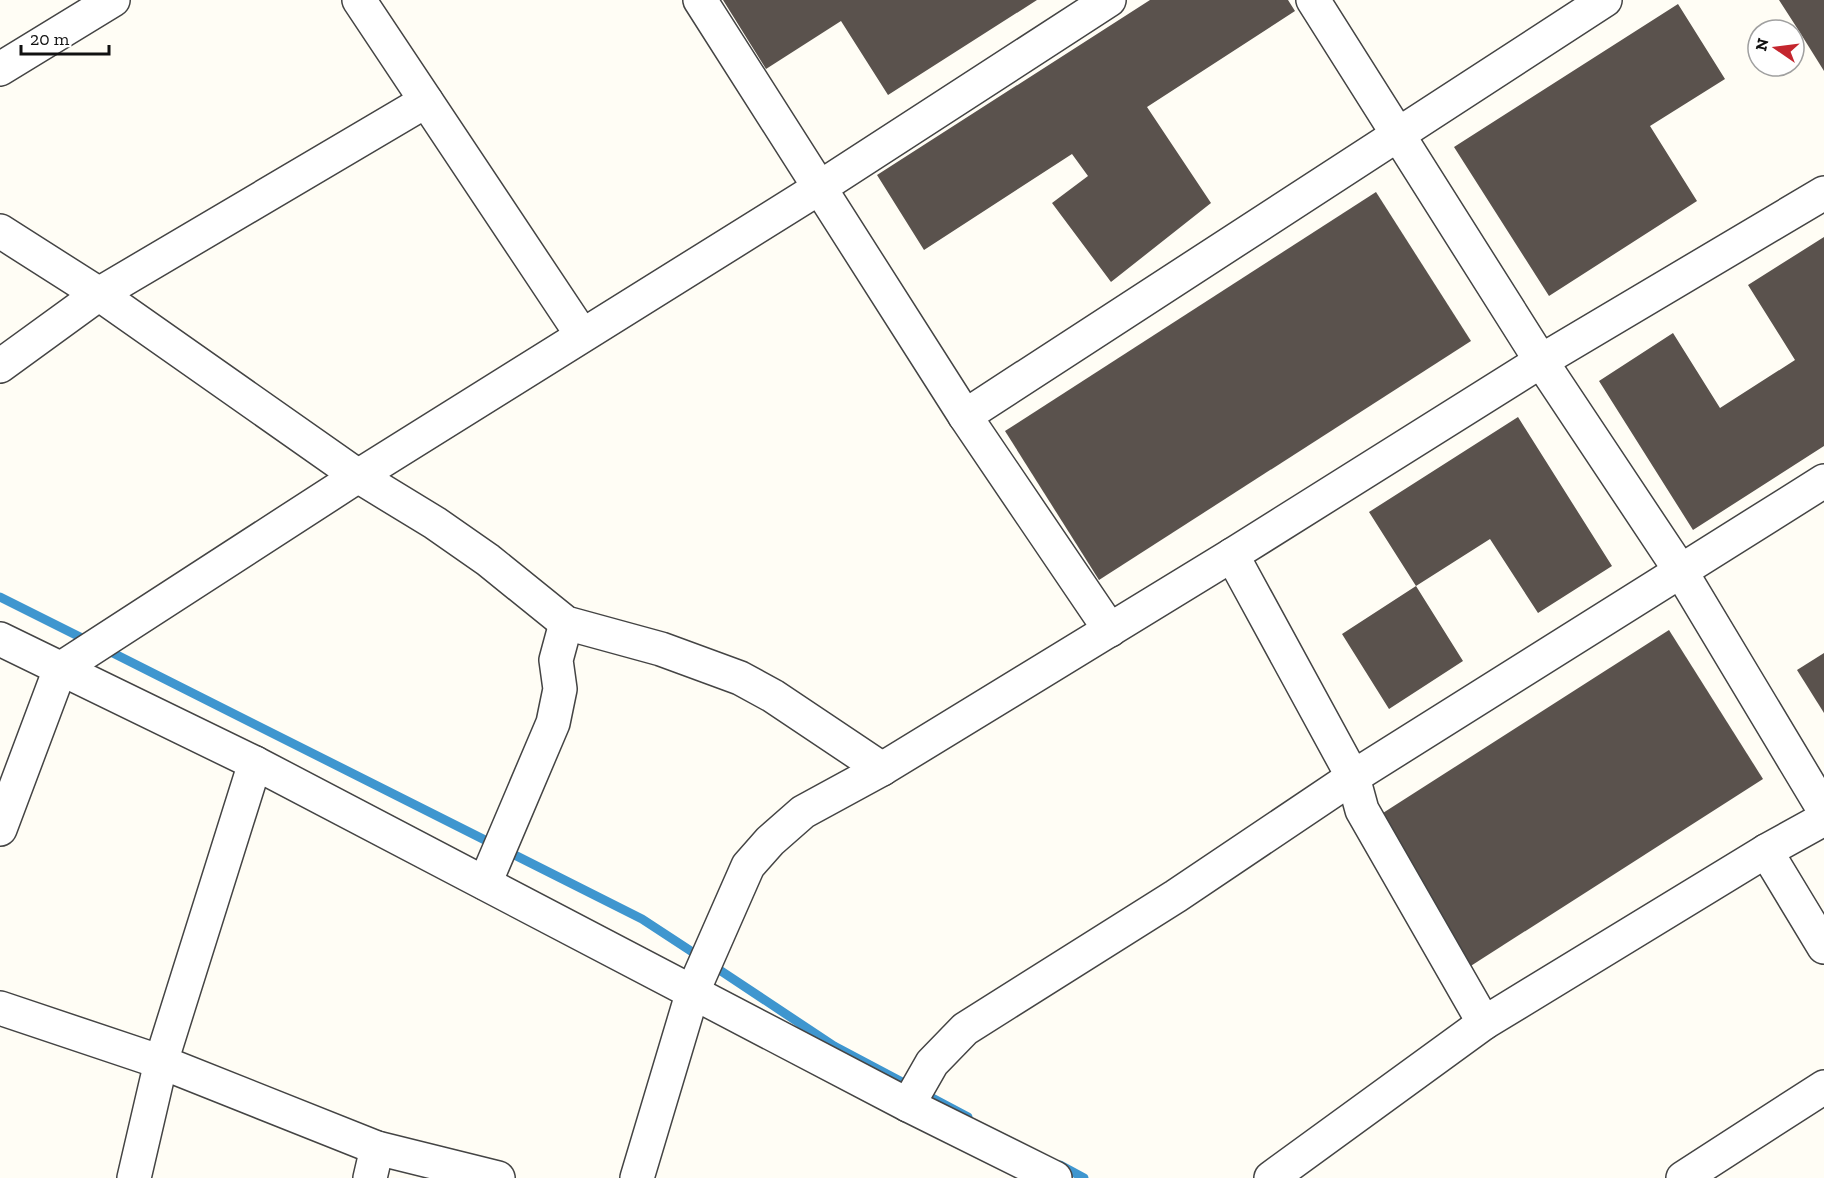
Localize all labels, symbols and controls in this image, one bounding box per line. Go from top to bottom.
scale bar [21,18,110,56]
north arrow [1746,18,1806,78]
text: 20 m [30,28,70,50]
text: N [1751,36,1773,53]

